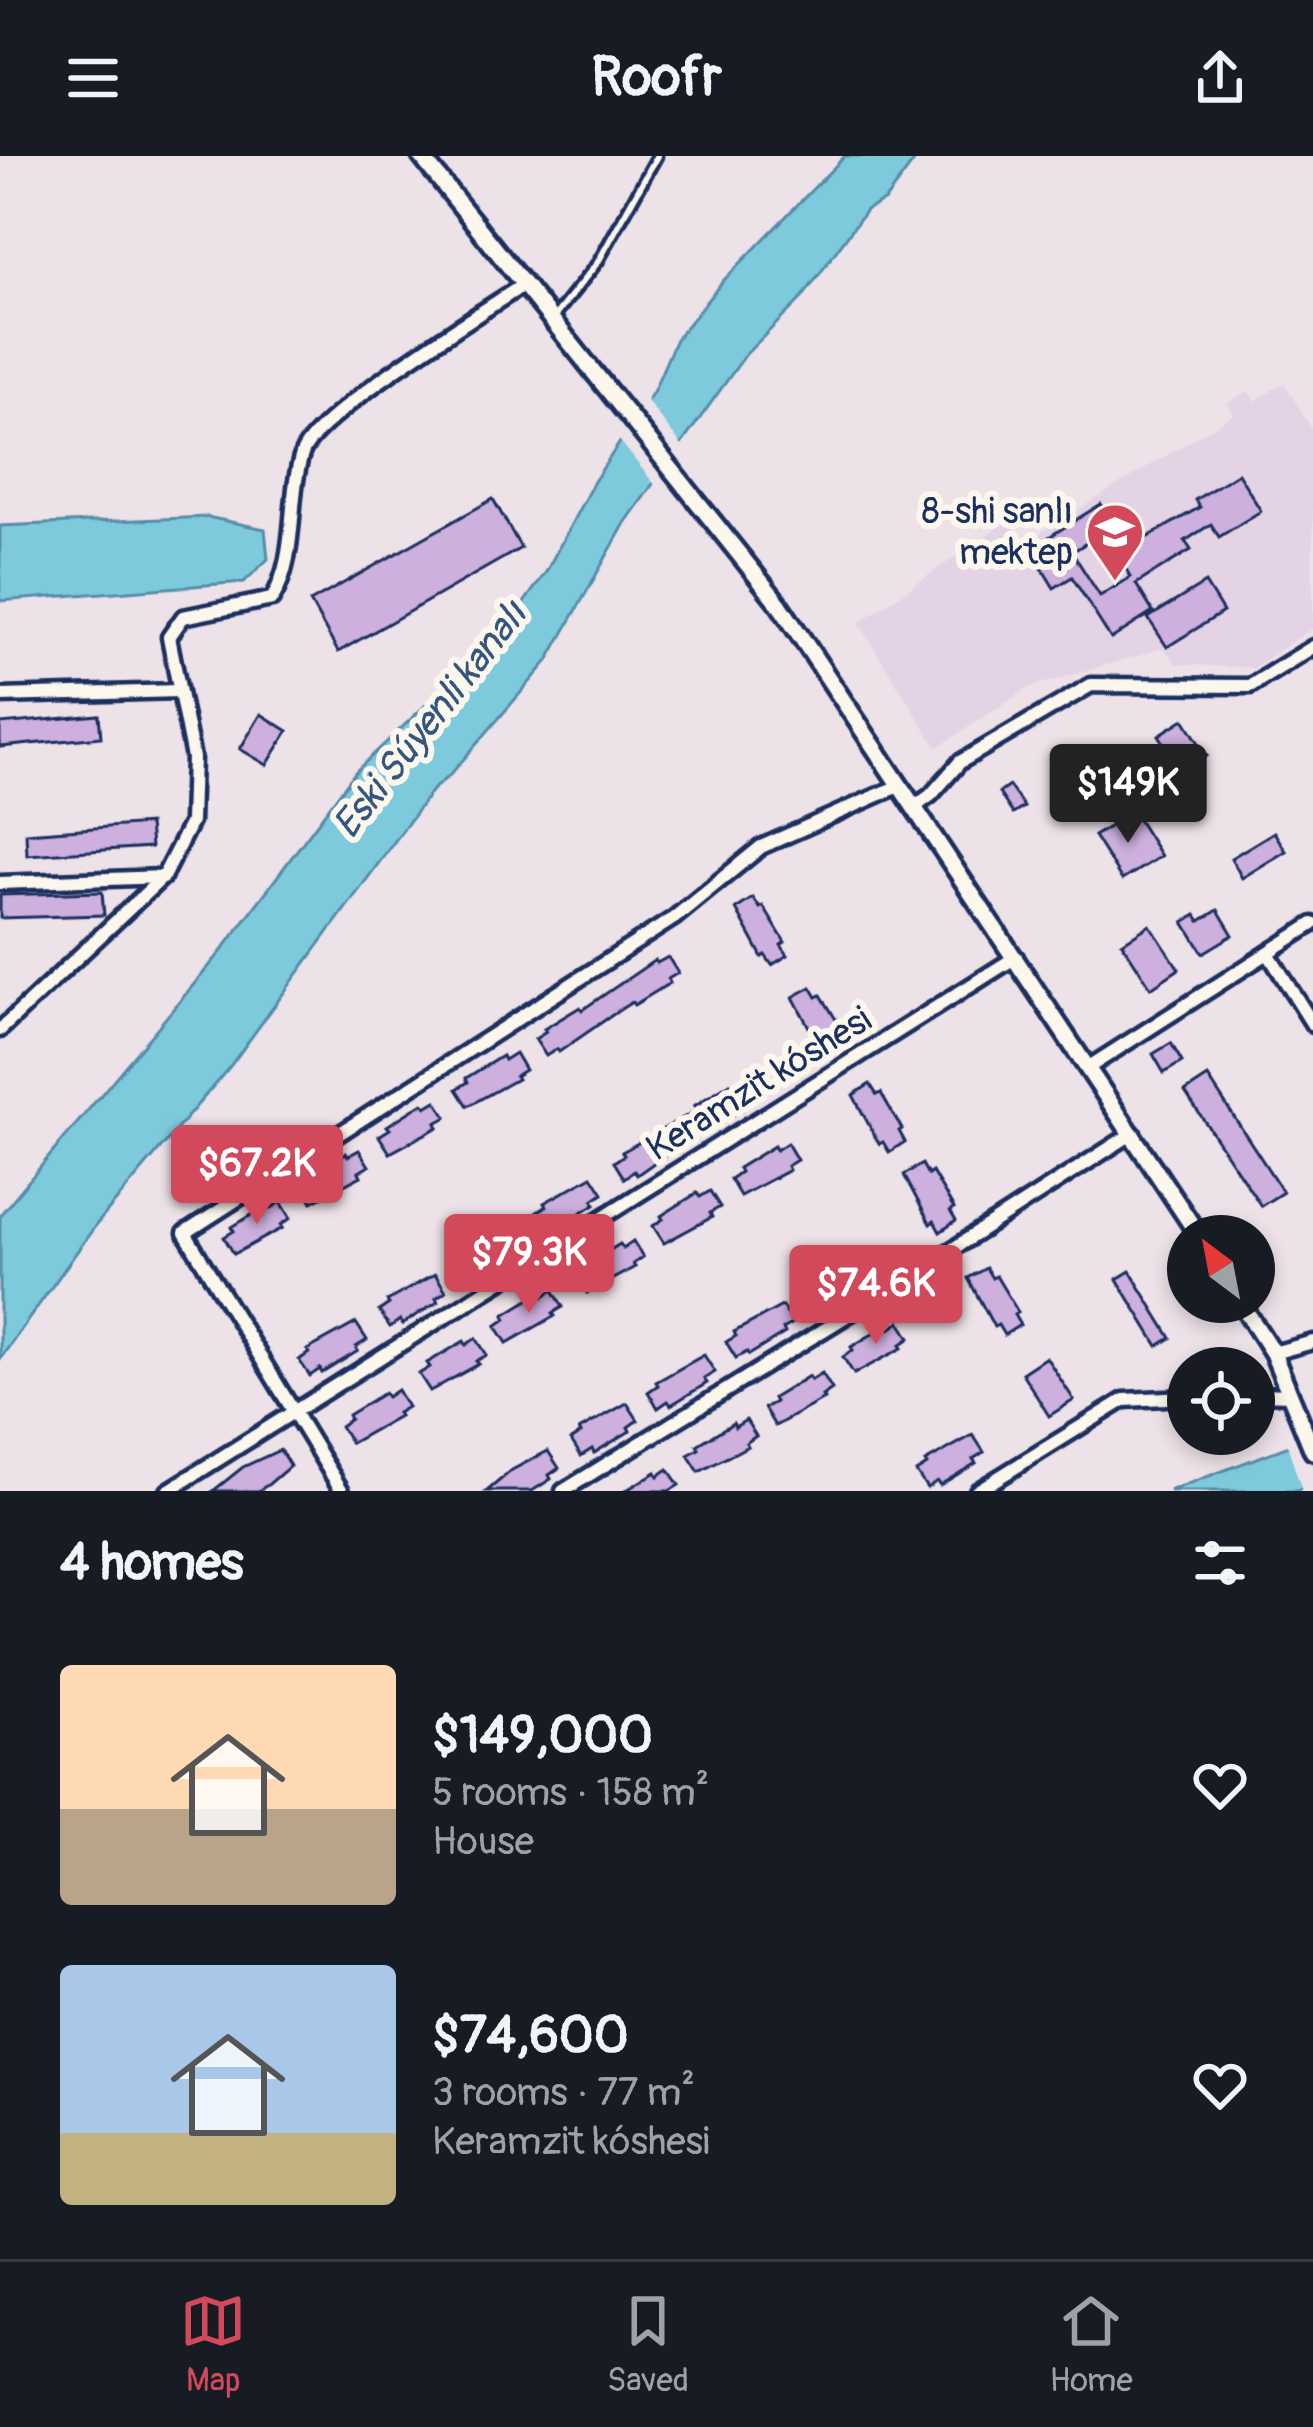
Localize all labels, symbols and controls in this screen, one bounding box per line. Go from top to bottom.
text: Roofr [591,44,722,112]
icon: menu [60,45,126,111]
icon: share [1187,45,1253,111]
place label: 8-shi sanlı mektep [922,489,1073,575]
school or university icon: 8-shi sanlı mektep [1084,501,1146,583]
water label: Eski Súyenli kanalı [322,590,539,848]
pin: $149K [1044,744,1212,846]
text: $149K [1077,758,1179,807]
street label: Keramzit kóshesi [638,997,880,1171]
pin: $67.2K [159,1125,355,1227]
text: $67.2K [198,1139,316,1188]
pin: $79.3K [431,1214,627,1316]
north arrow [1167,1215,1275,1323]
map controls [1167,1215,1275,1455]
text: $79.3K [471,1228,587,1277]
pin: $74.6K [778,1245,974,1347]
text: $74.6K [816,1259,936,1308]
button: locate [1167,1347,1275,1455]
icon: filters [1187,1530,1253,1596]
text: 4 homes [60,1531,244,1595]
text: $149,000 [432,1704,653,1768]
icon: home [156,1713,300,1857]
icon: heart [1187,1752,1253,1818]
text: 5 rooms · 158 m² [432,1768,709,1817]
text: House [432,1817,534,1866]
text: $74,600 [432,2004,629,2068]
icon: home [156,2013,300,2157]
icon: heart [1187,2052,1253,2118]
text: 3 rooms · 77 m² [432,2068,695,2117]
text: Keramzit kóshesi [432,2117,710,2166]
tab: Map [180,2288,246,2401]
tab: Saved [607,2288,689,2401]
tab: Home [1049,2288,1133,2401]

